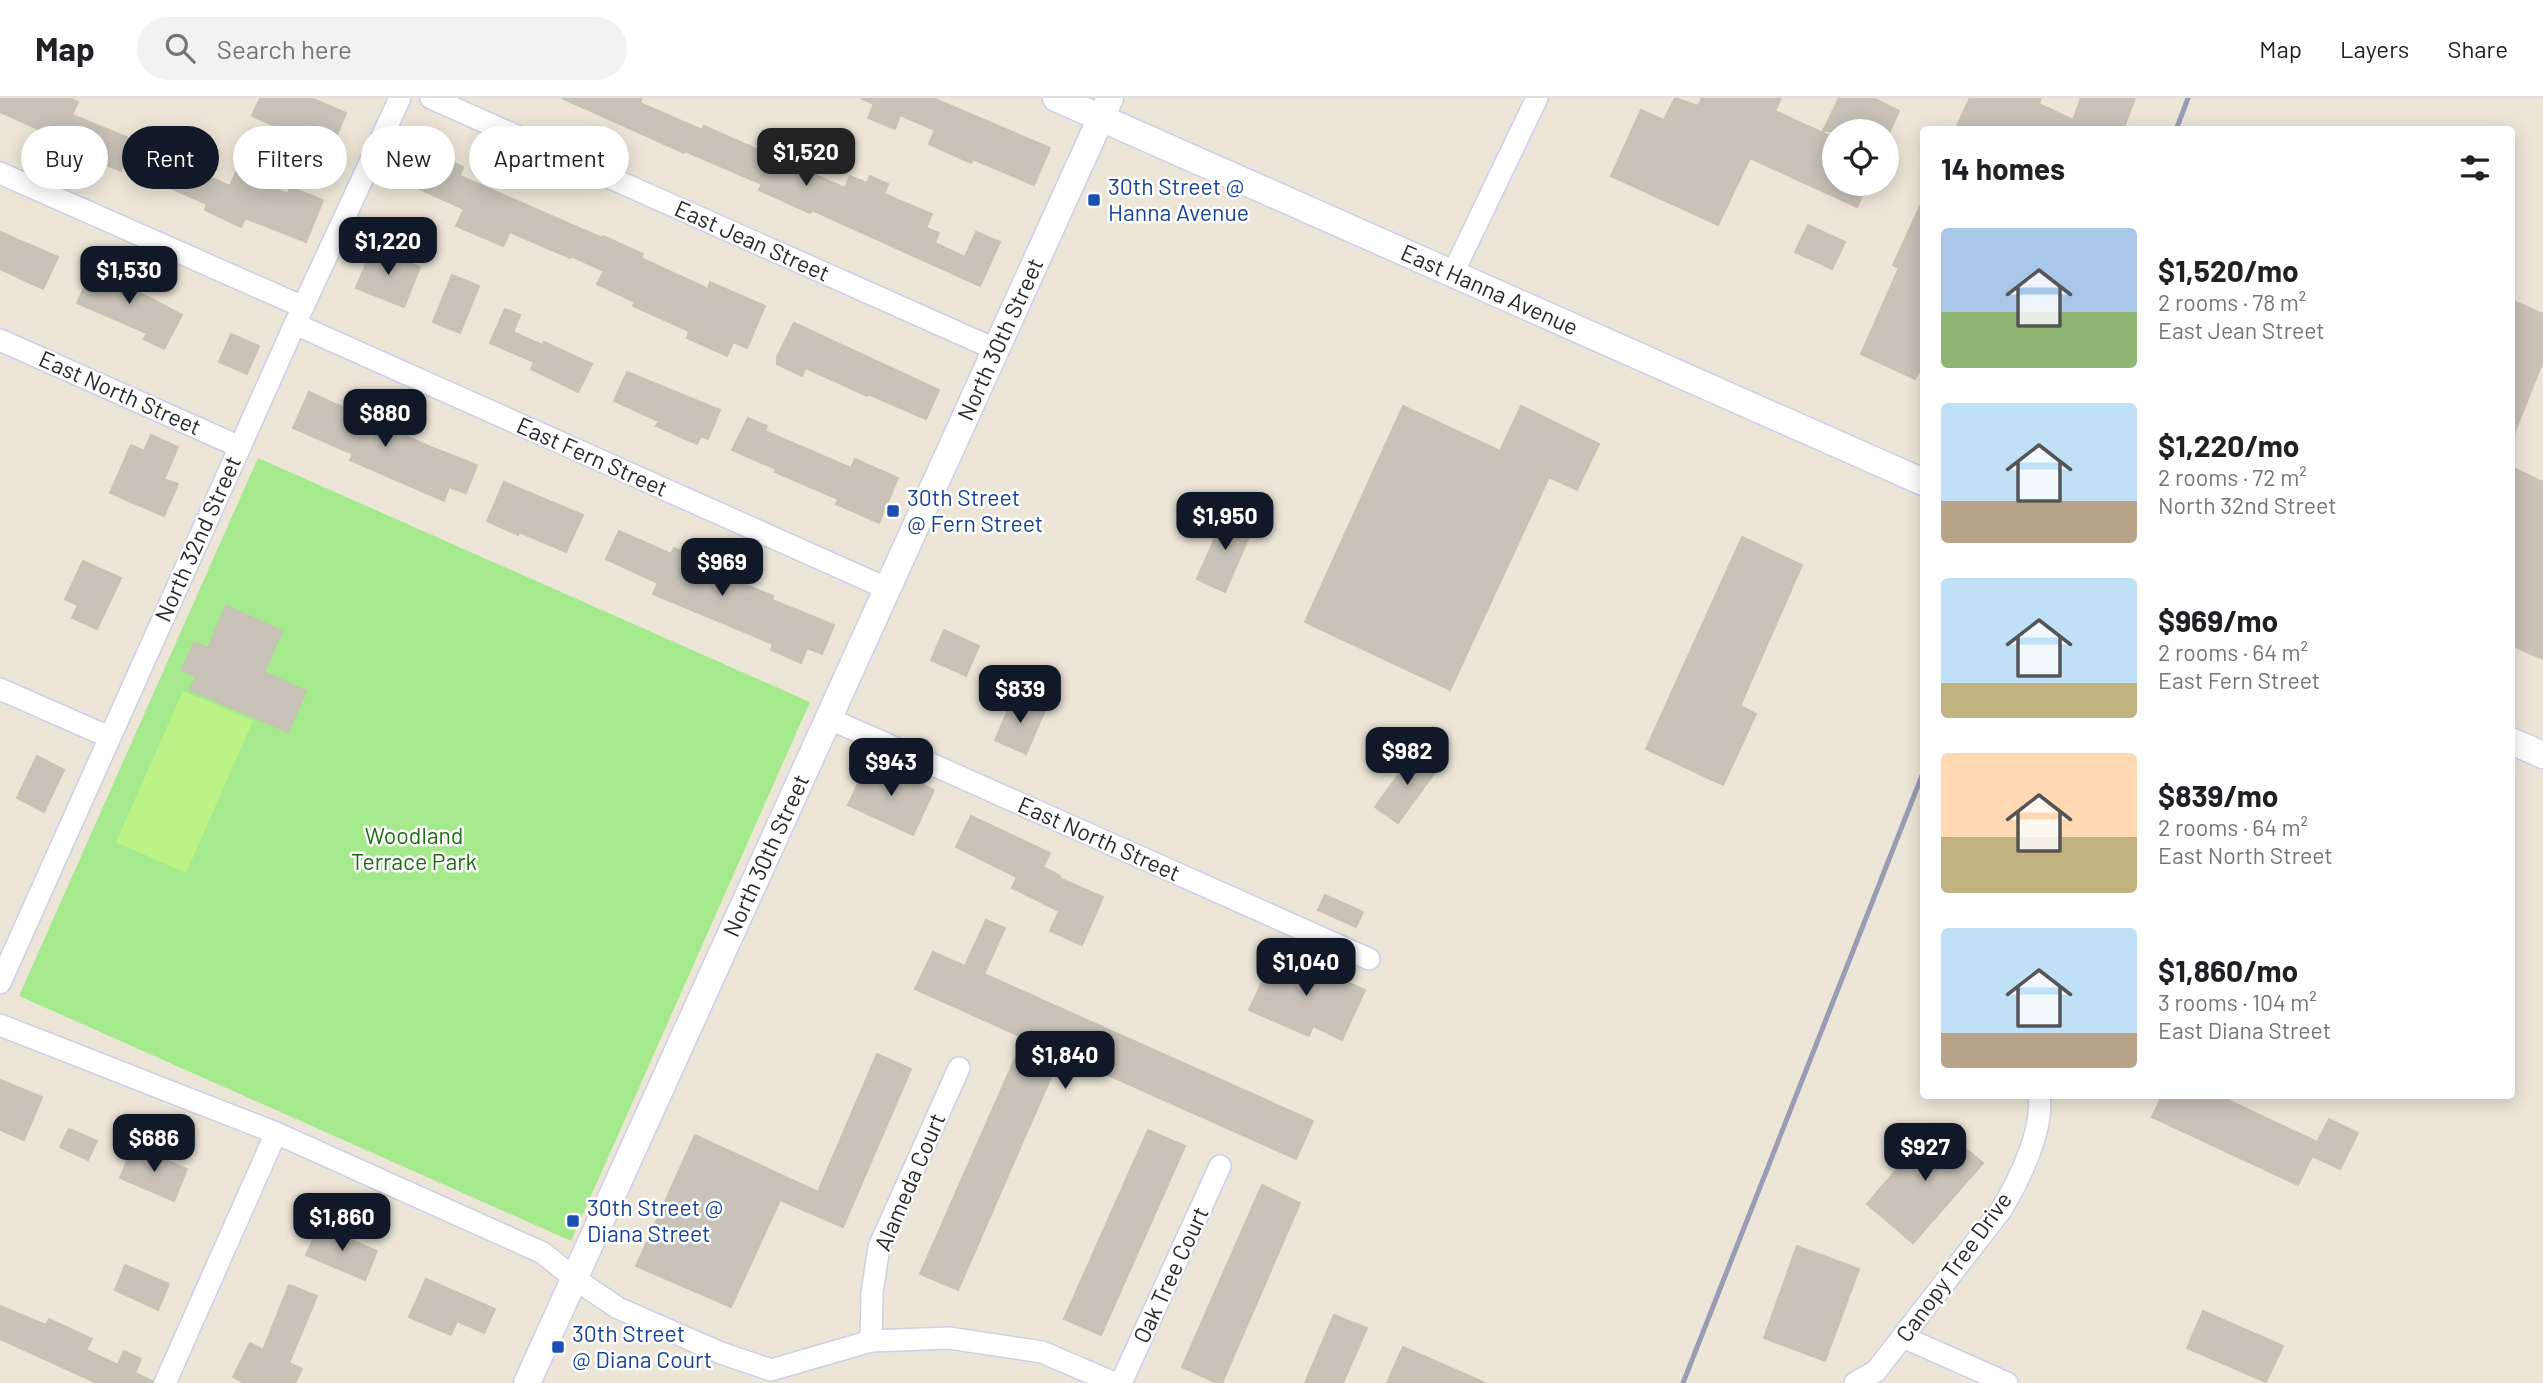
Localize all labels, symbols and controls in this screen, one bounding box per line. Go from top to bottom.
search box [137,17,627,80]
text: Map [35,28,95,68]
icon: search [161,29,199,67]
text: Search here [217,33,352,64]
text: Map [2259,34,2302,63]
text: Layers [2340,34,2409,63]
text: Share [2447,34,2508,63]
map controls [1822,119,1899,196]
button: locate [1822,119,1899,196]
chip: Buy [21,126,108,189]
chip: Rent [122,126,219,189]
chip: Filters [233,126,347,189]
chip: New [361,126,455,189]
chip: Apartment [469,126,629,189]
pin: $1,520 [749,129,863,188]
text: $1,520 [773,137,839,165]
icon: filters [2456,149,2494,187]
text: 14 homes [1941,150,2065,186]
place label: 30th Street @ Hanna Avenue [1108,172,1249,226]
marker: 30th Street @ Hanna Avenue [1086,192,1102,208]
street label: East Jean Street [671,193,834,287]
pin: $1,220 [331,218,445,277]
text: $1,220 [355,226,421,254]
street label: East Hanna Avenue [1397,238,1583,340]
pin: $1,530 [72,246,186,306]
text: $1,520/mo [2158,252,2299,288]
street label: North 30th Street [951,253,1049,425]
text: $1,530 [96,255,162,283]
icon: home [1997,256,2081,340]
text: 2 rooms · 78 m² [2158,288,2306,316]
text: East Jean Street [2158,316,2325,344]
street label: East North Street [35,344,206,440]
pin: $880 [344,390,426,449]
text: $880 [359,398,411,426]
street label: East Fern Street [513,410,672,502]
text: $1,220/mo [2158,427,2299,463]
icon: home [1997,431,2081,515]
street label: North 32nd Street [148,451,246,626]
text: 2 rooms · 72 m² [2158,463,2307,491]
place label: 30th Street @ Fern Street [907,483,1043,537]
text: North 32nd Street [2158,491,2337,519]
pin: $1,950 [1168,492,1282,552]
text: $1,950 [1192,501,1258,529]
marker: 30th Street @ Fern Street [885,503,901,519]
pin: $969 [681,538,763,598]
text: $969 [697,547,747,575]
text: $969/mo [2158,602,2278,638]
icon: home [1997,606,2081,690]
text: 2 rooms · 64 m² [2158,638,2308,666]
pin: $839 [979,666,1061,725]
text: East Fern Street [2158,666,2320,694]
text: $839 [995,674,1045,702]
pin: $982 [1366,728,1448,787]
text: $982 [1382,736,1432,764]
pin: $943 [850,738,932,798]
text: $943 [865,747,917,775]
street label: North 30th Street [716,770,814,941]
text: $839/mo [2158,777,2279,813]
icon: home [1997,781,2081,865]
street label: East North Street [1014,790,1185,886]
text: 2 rooms · 64 m² [2158,813,2308,841]
park label: Woodland Terrace Park [351,821,477,875]
text: East North Street [2158,841,2333,869]
pin: $1,040 [1249,939,1363,998]
text: $1,040 [1273,947,1339,975]
text: $1,860/mo [2158,952,2298,988]
icon: home [1997,956,2081,1040]
text: 3 rooms · 104 m² [2158,988,2317,1016]
text: East Diana Street [2158,1016,2331,1044]
pin: $1,840 [1008,1032,1122,1091]
text: $1,840 [1032,1040,1098,1068]
street label: Alameda Court [867,1109,951,1255]
pin: $686 [113,1114,195,1174]
text: $686 [129,1123,179,1151]
pin: $927 [1884,1124,1966,1183]
text: $927 [1900,1132,1950,1160]
street label: Canopy Tree Drive [1889,1186,2017,1347]
place label: 30th Street @ Diana Street [587,1193,724,1247]
pin: $1,860 [285,1194,399,1253]
text: $1,860 [309,1202,375,1230]
street label: Oak Tree Court [1126,1202,1214,1347]
marker: 30th Street @ Diana Street [565,1213,581,1229]
place label: 30th Street @ Diana Court [572,1319,712,1373]
marker: 30th Street @ Diana Court [550,1339,566,1355]

